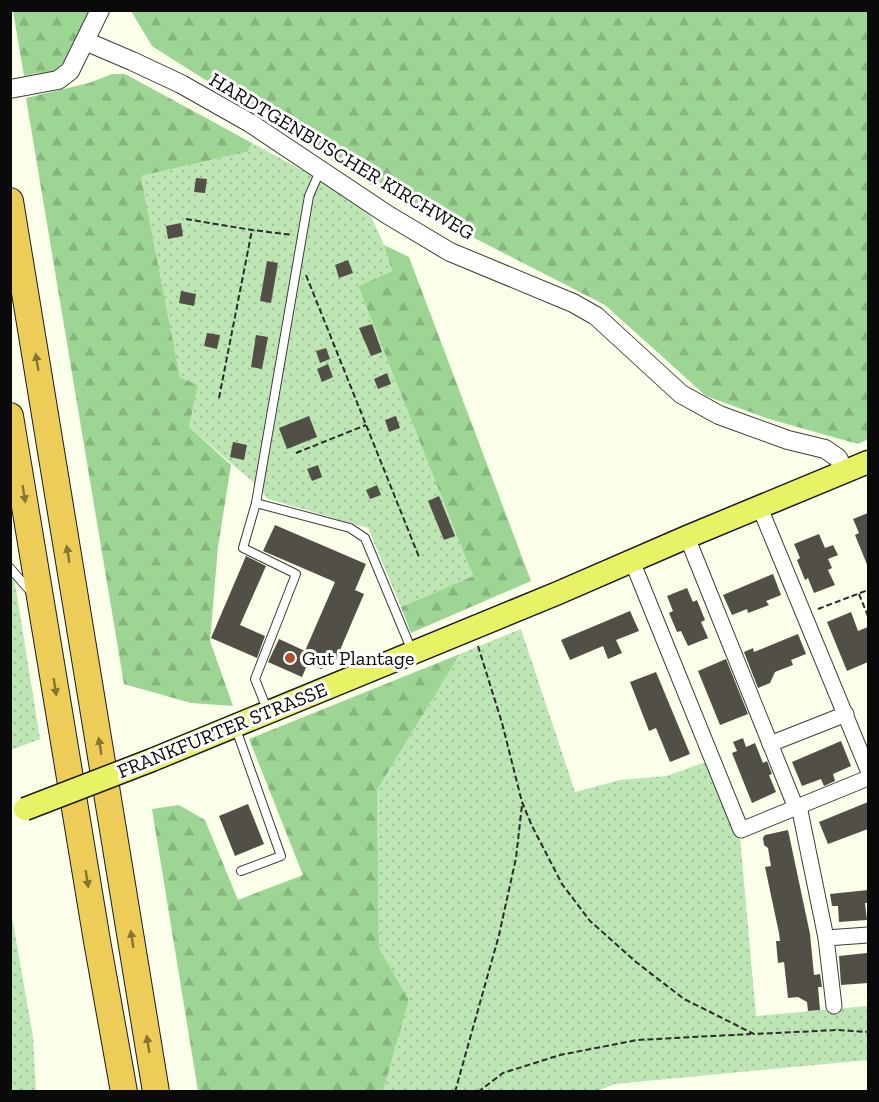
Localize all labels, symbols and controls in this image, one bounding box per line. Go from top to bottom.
street label: HARDTGENBUSCHER KIRCHWEG [205,67,479,245]
one-way arrow [32,352,41,371]
one-way arrow [19,485,28,504]
one-way arrow [64,544,73,563]
place label: Gut Plantage [302,646,414,670]
marker: Gut Plantage [283,651,297,665]
one-way arrow [51,677,60,696]
street label: FRANKFURTER STRASSE [114,677,330,783]
one-way arrow [95,737,104,756]
one-way arrow [83,870,92,889]
one-way arrow [127,929,136,948]
one-way arrow [144,1034,153,1053]

